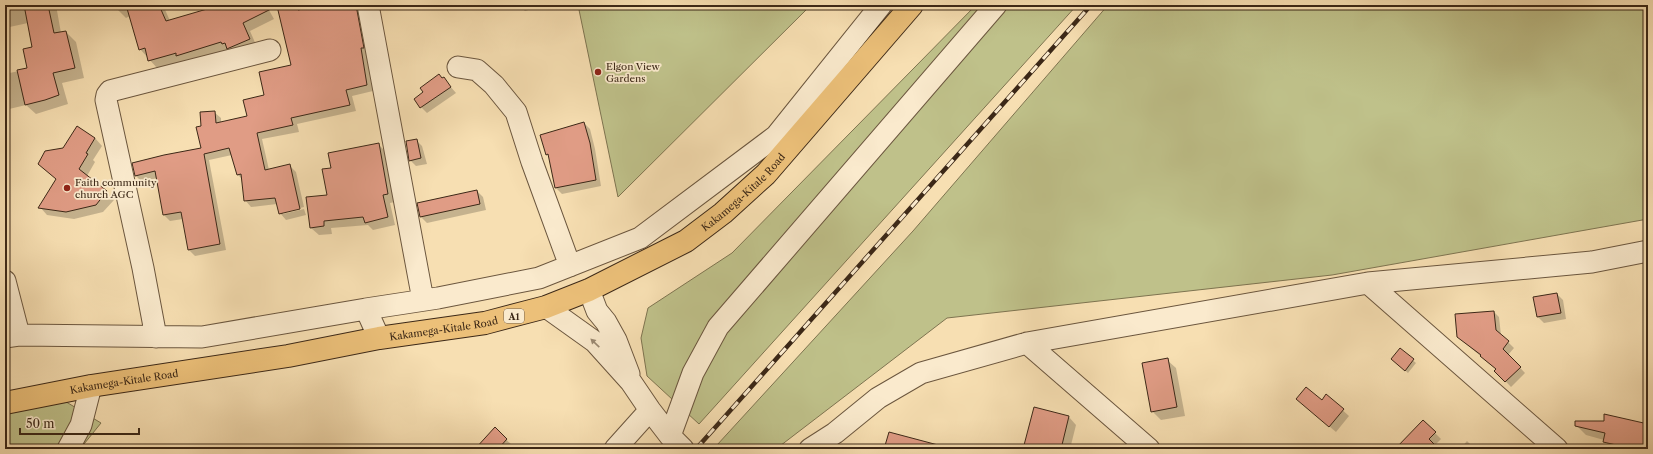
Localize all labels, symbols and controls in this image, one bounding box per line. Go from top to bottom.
place label: Elgon View Gardens [606,60,660,85]
marker: Elgon View Gardens [593,67,603,77]
street label: Kakamega-Kitale Road [698,150,788,234]
place label: Faith community church AGC [75,176,157,201]
marker: Faith community church AGC [62,183,72,193]
road number: A1 [504,309,524,323]
street label: Kakamega-Kitale Road [389,313,499,343]
one-way arrow [590,338,600,348]
street label: Kakamega-Kitale Road [69,366,179,397]
scale bar [20,410,139,436]
text: 50 m [26,416,55,431]

